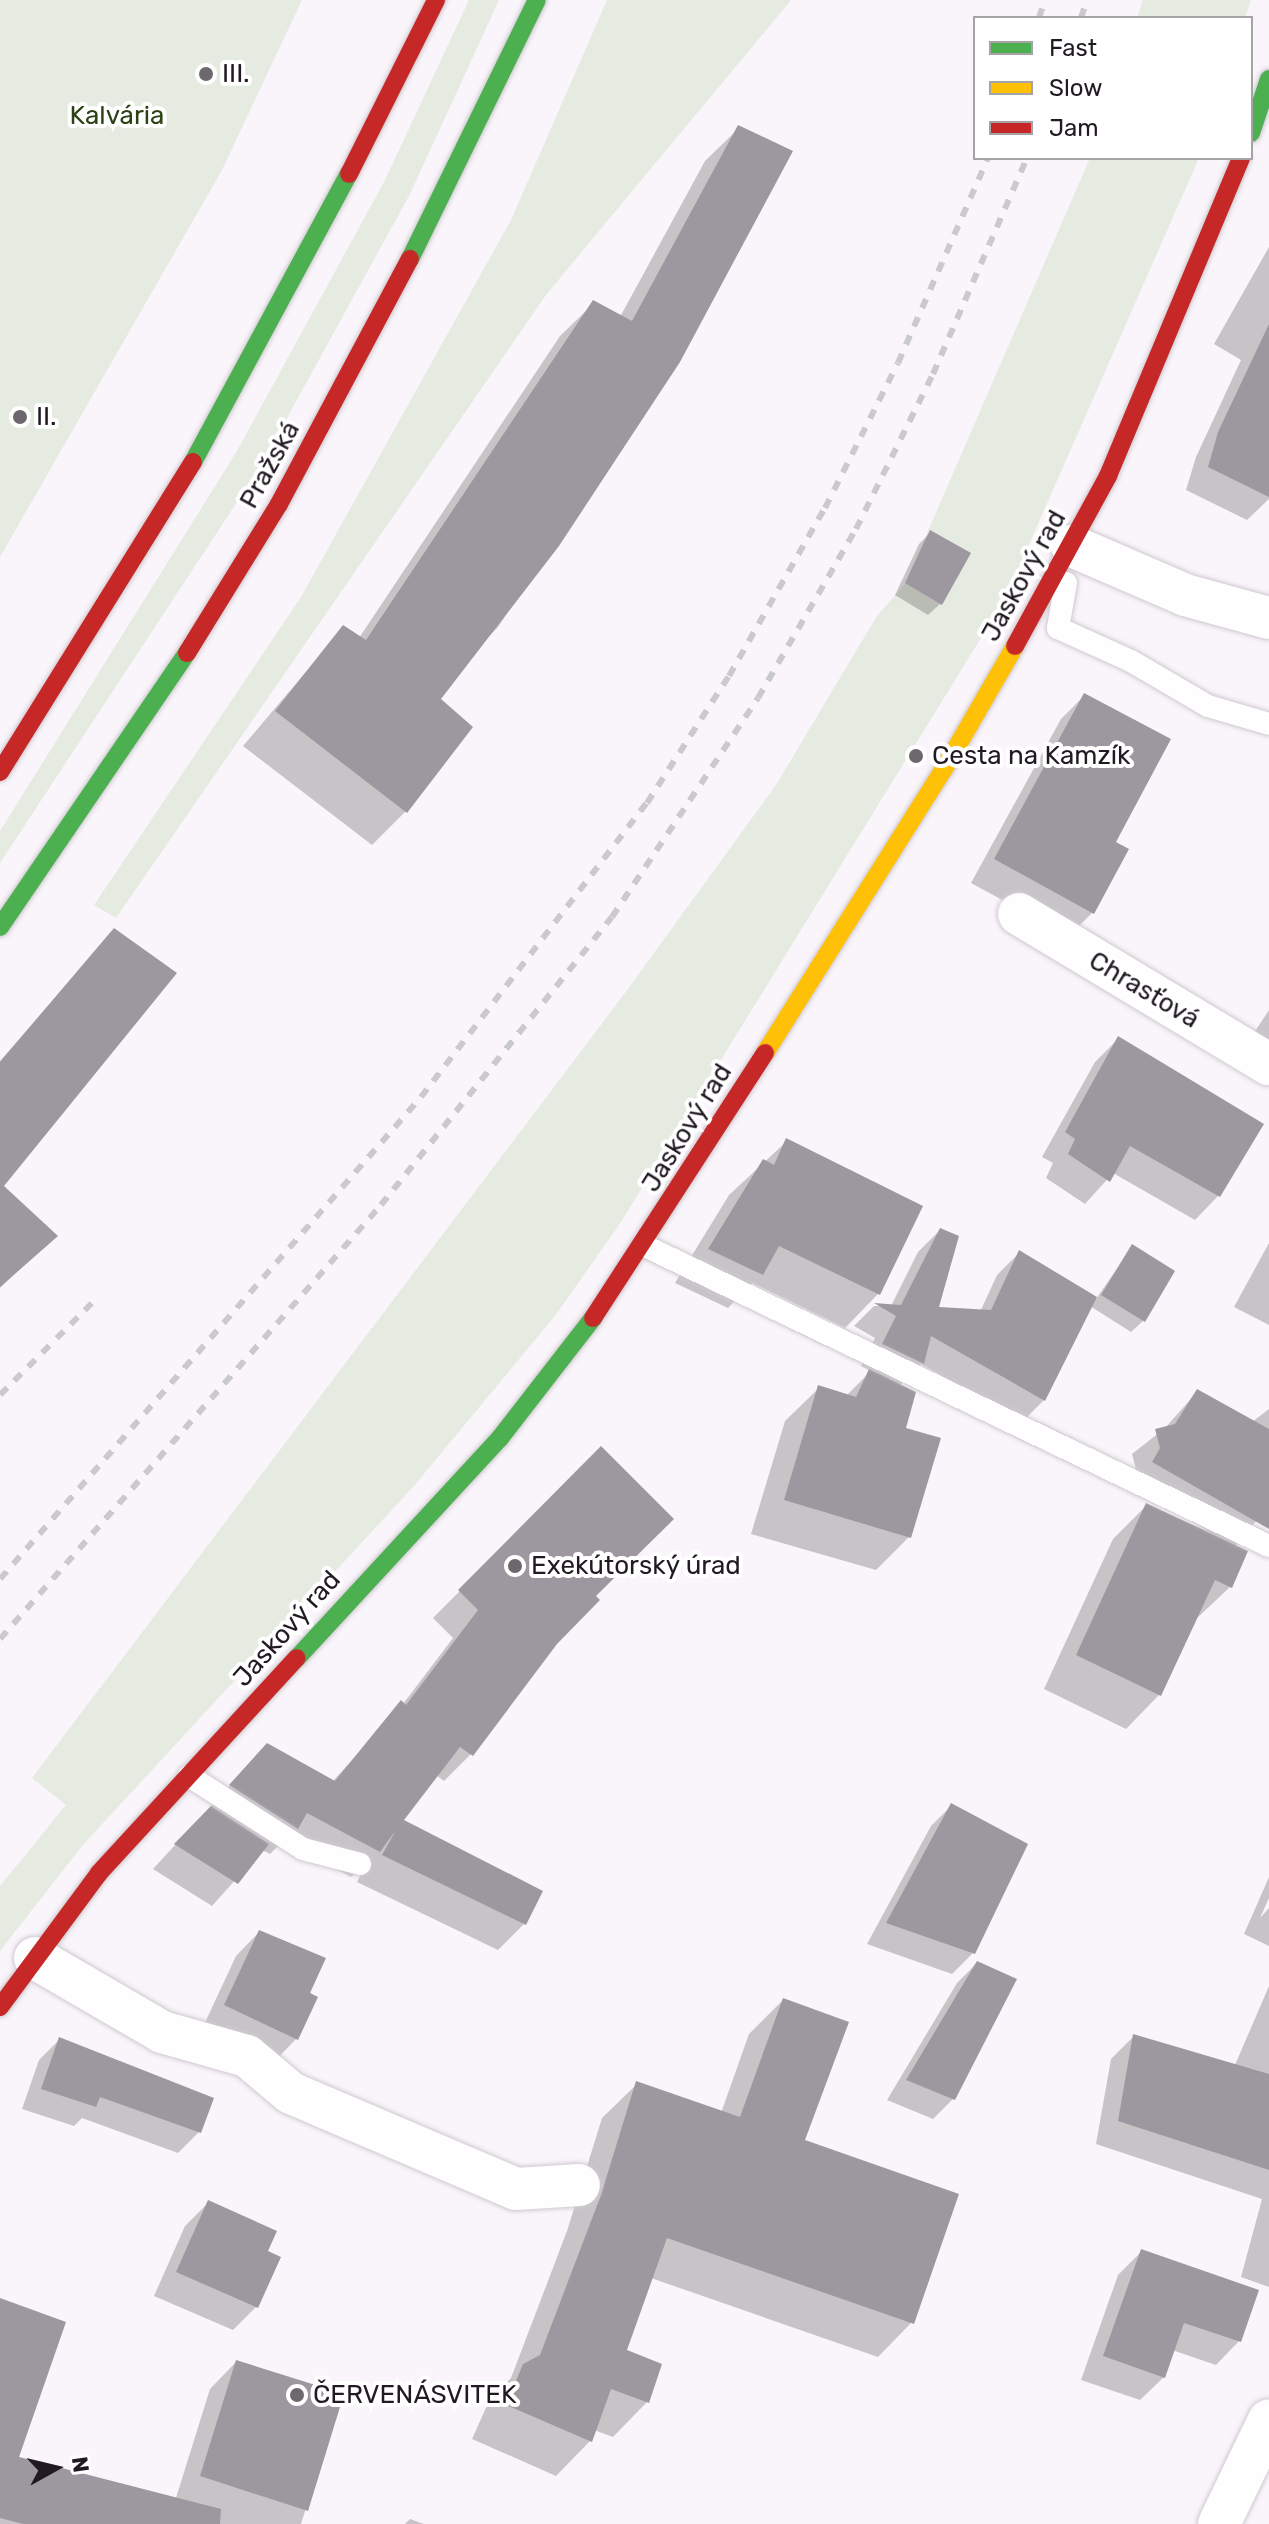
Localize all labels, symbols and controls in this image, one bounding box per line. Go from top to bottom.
legend [973,16,1253,160]
text: Fast [1049,34,1097,62]
place label: III. [222,58,250,90]
marker: III. [197,65,215,83]
text: Slow [1049,74,1102,102]
park label: Kalvária [70,100,164,132]
text: Jam [1049,114,1099,142]
place label: II. [36,401,57,433]
marker: II. [11,408,29,426]
street label: Pražská [233,416,307,514]
street label: Jaskový rad [975,505,1073,647]
place label: Cesta na Kamzík [932,740,1130,772]
marker: Cesta na Kamzík [907,747,925,765]
street label: Chrasťová [1083,945,1205,1035]
street label: Jaskový rad [635,1058,739,1198]
place label: Exekútorský úrad [531,1550,742,1582]
marker: Exekútorský úrad [506,1557,524,1575]
street label: Jaskový rad [227,1564,347,1694]
place label: ČERVENÁSVITEK [313,2379,517,2411]
marker: ČERVENÁSVITEK [288,2386,306,2404]
north arrow [16,2428,96,2508]
text: N [66,2455,95,2474]

